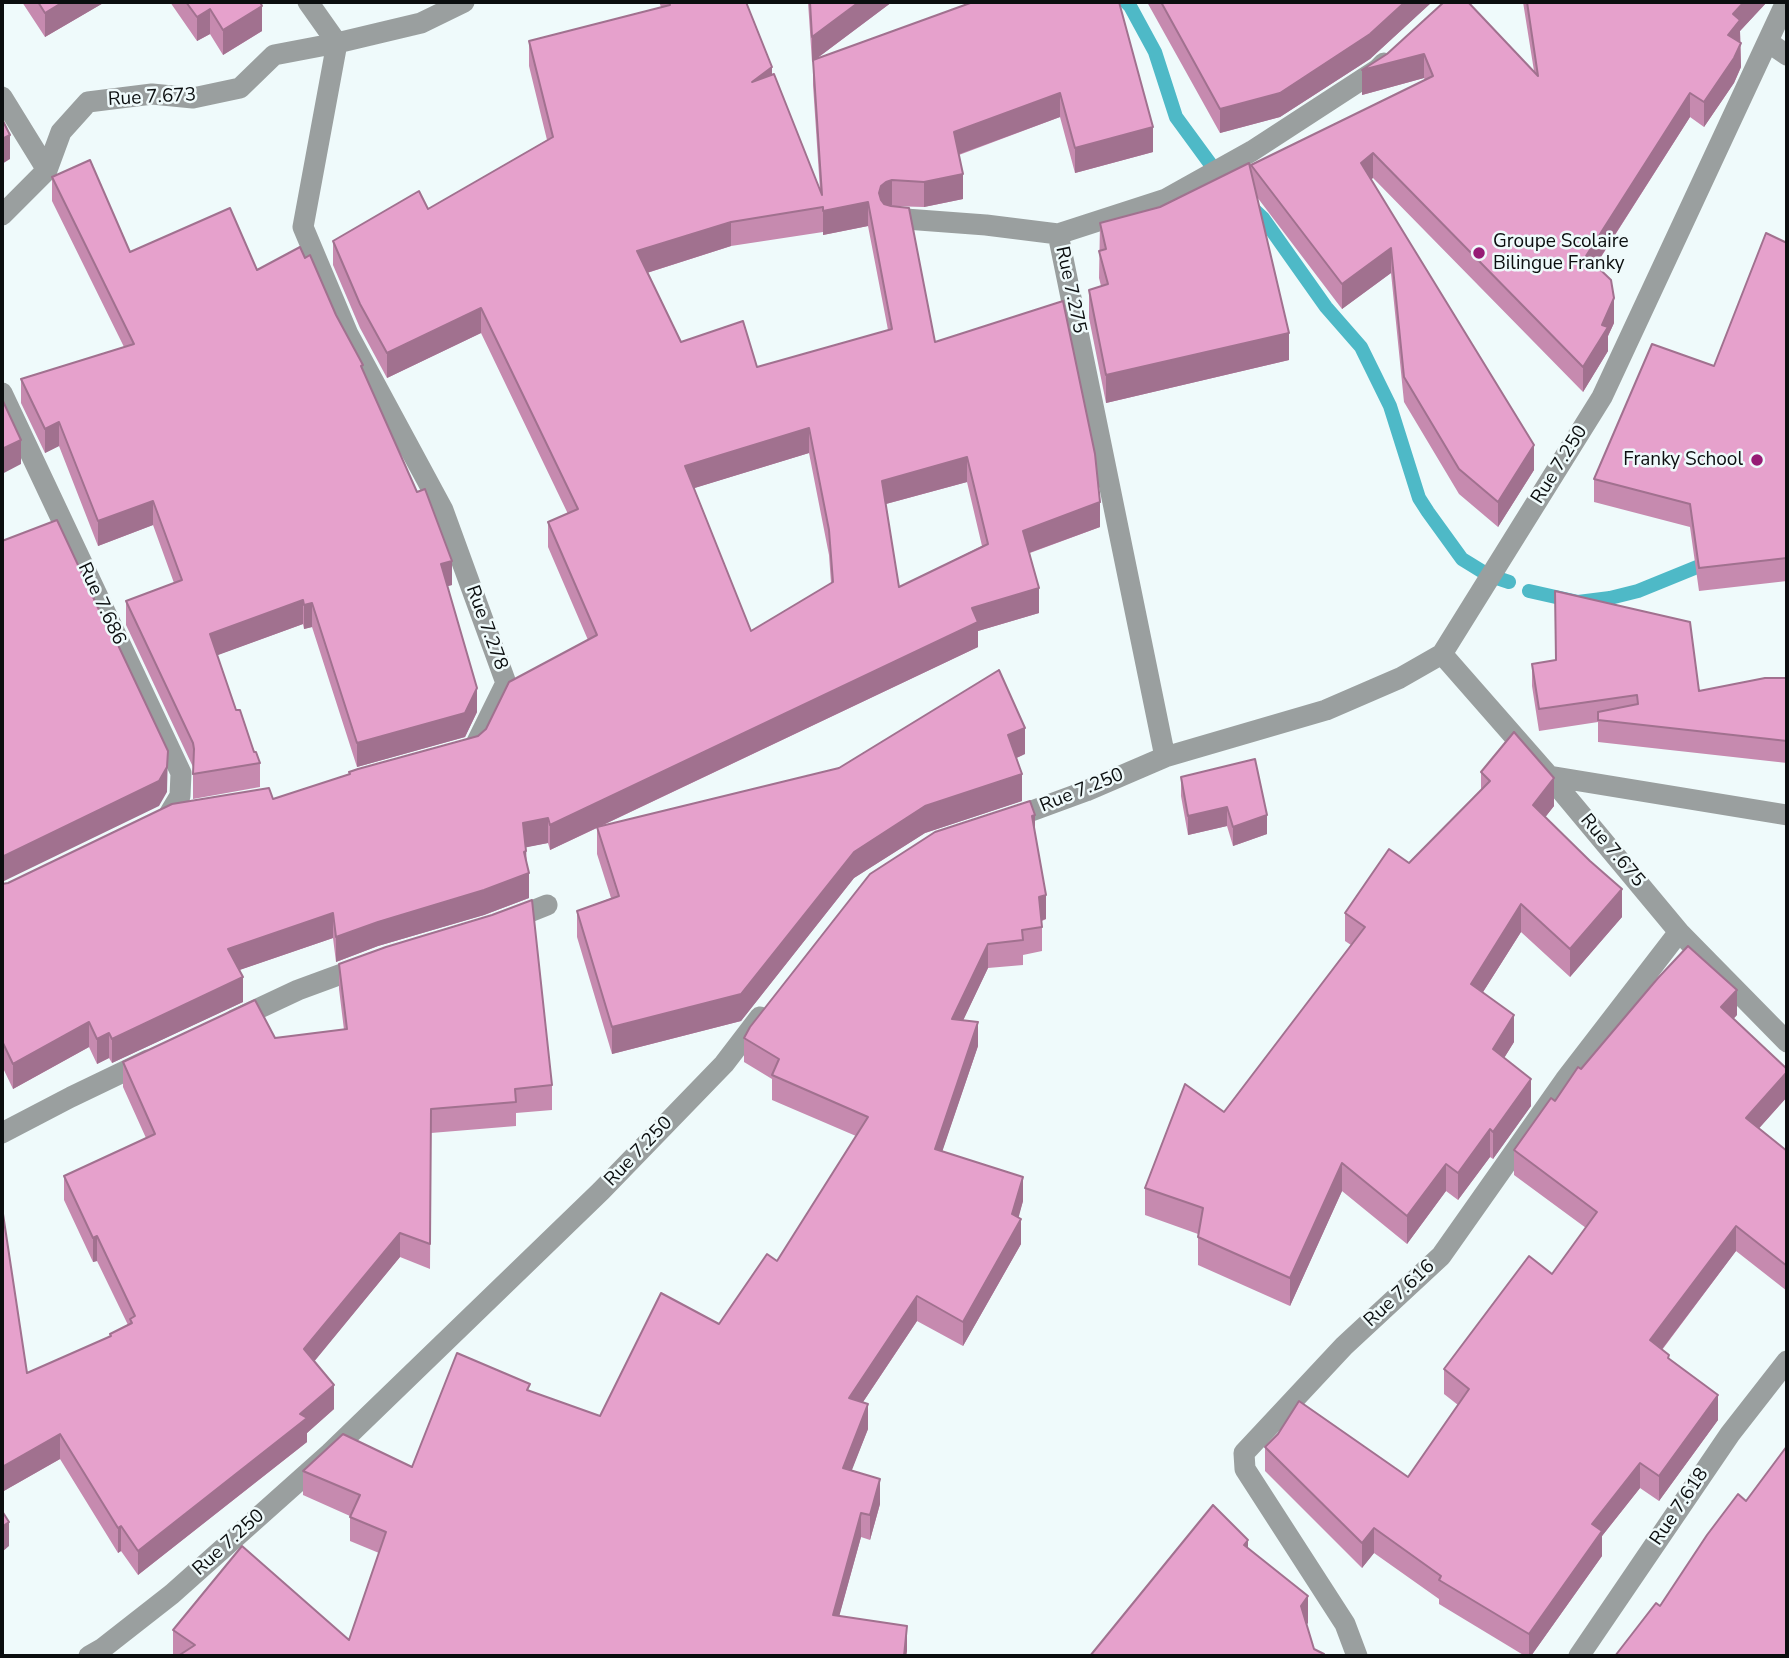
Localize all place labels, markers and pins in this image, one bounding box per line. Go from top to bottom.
place label: Groupe Scolaire Bilingue Franky [1493,231,1629,275]
marker: Groupe Scolaire Bilingue Franky [1471,245,1487,261]
place label: Franky School [1623,449,1743,471]
marker: Franky School [1749,452,1765,468]

